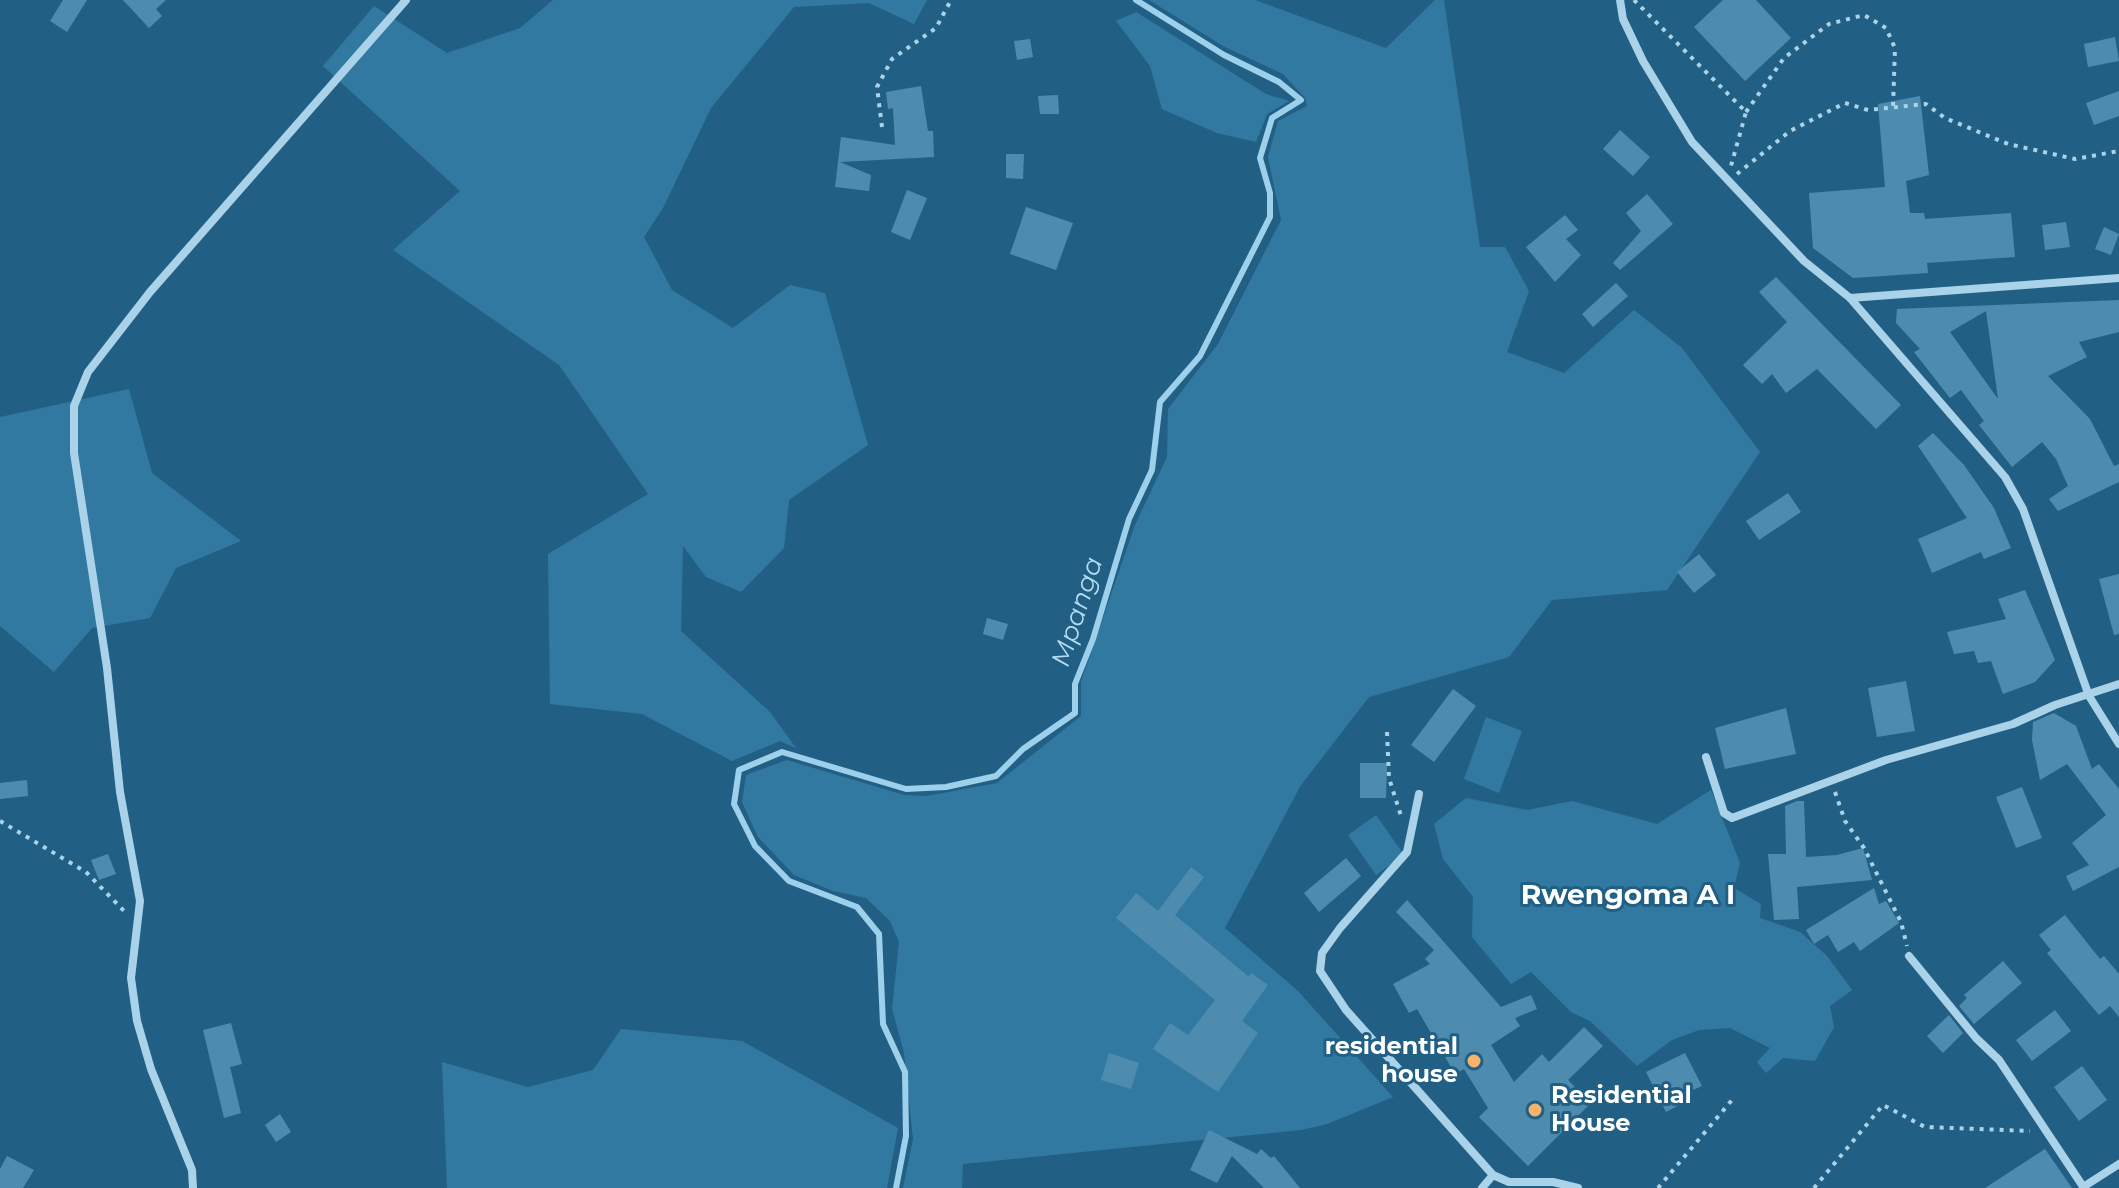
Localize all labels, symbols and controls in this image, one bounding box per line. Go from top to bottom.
water label: Mpanga [1046,553,1110,671]
district label: Rwengoma A I [1521,879,1735,913]
place label: residential house [1325,1033,1458,1089]
marker: residential house [1465,1052,1483,1070]
place label: Residential House [1551,1082,1692,1138]
marker: Residential House [1526,1101,1544,1119]

